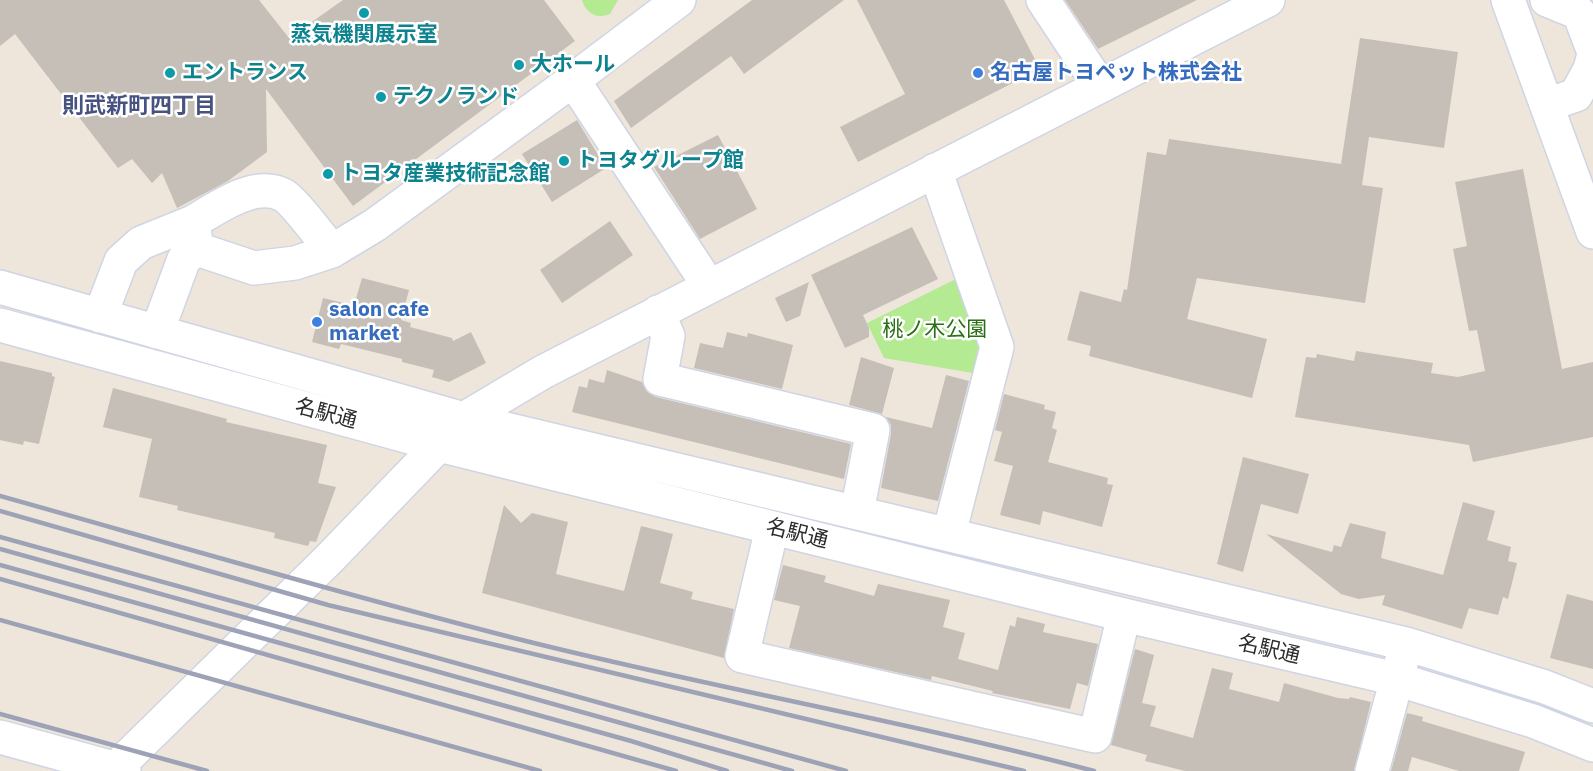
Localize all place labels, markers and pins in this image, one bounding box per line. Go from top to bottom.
marker: 蒸気機関展示室 [357,6,371,20]
place label: 蒸気機関展示室 [291,22,437,48]
place label: 大ホール [531,52,615,78]
marker: 大ホール [512,58,526,72]
place label: エントランス [182,60,308,86]
place label: 名古屋トヨペット株式会社 [990,60,1242,86]
marker: エントランス [163,66,177,80]
marker: 名古屋トヨペット株式会社 [971,66,985,80]
place label: テクノランド [393,84,519,110]
marker: テクノランド [374,90,388,104]
place label: トヨタグループ館 [576,148,744,174]
marker: トヨタグループ館 [557,154,571,168]
place label: トヨタ産業技術記念館 [340,161,550,187]
marker: トヨタ産業技術記念館 [321,167,335,181]
place label: salon cafe market [329,297,429,347]
marker: salon cafe market [310,315,324,329]

